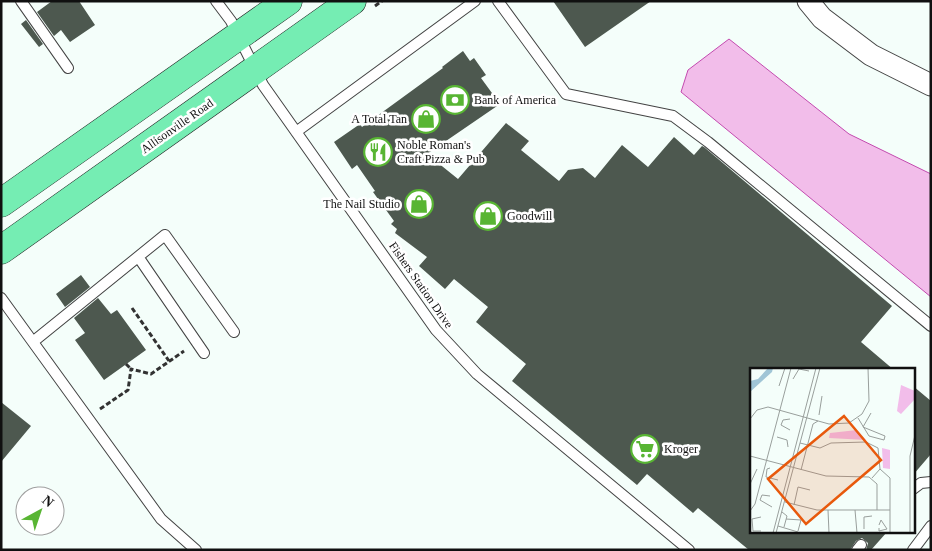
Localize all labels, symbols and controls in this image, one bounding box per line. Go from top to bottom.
bank icon: Bank of America [440,85,470,115]
place label: Bank of America [474,93,557,107]
street label: Allisonville Road [138,96,216,156]
shop icon: A Total Tan [411,104,441,134]
place label: A Total Tan [351,112,407,126]
restaurant icon: Noble Roman's Craft Pizza & Pub [363,137,393,167]
place label: Noble Roman's Craft Pizza & Pub [397,138,485,166]
shop icon: The Nail Studio [404,189,434,219]
place label: The Nail Studio [323,197,400,211]
shop icon: Goodwill [473,201,503,231]
place label: Goodwill [507,209,553,223]
street label: Fishers Station Drive [386,239,456,331]
inset map [750,368,914,534]
supermarket icon: Kroger [630,434,660,464]
place label: Kroger [664,442,698,456]
north arrow [15,486,65,536]
text: N [39,492,57,510]

